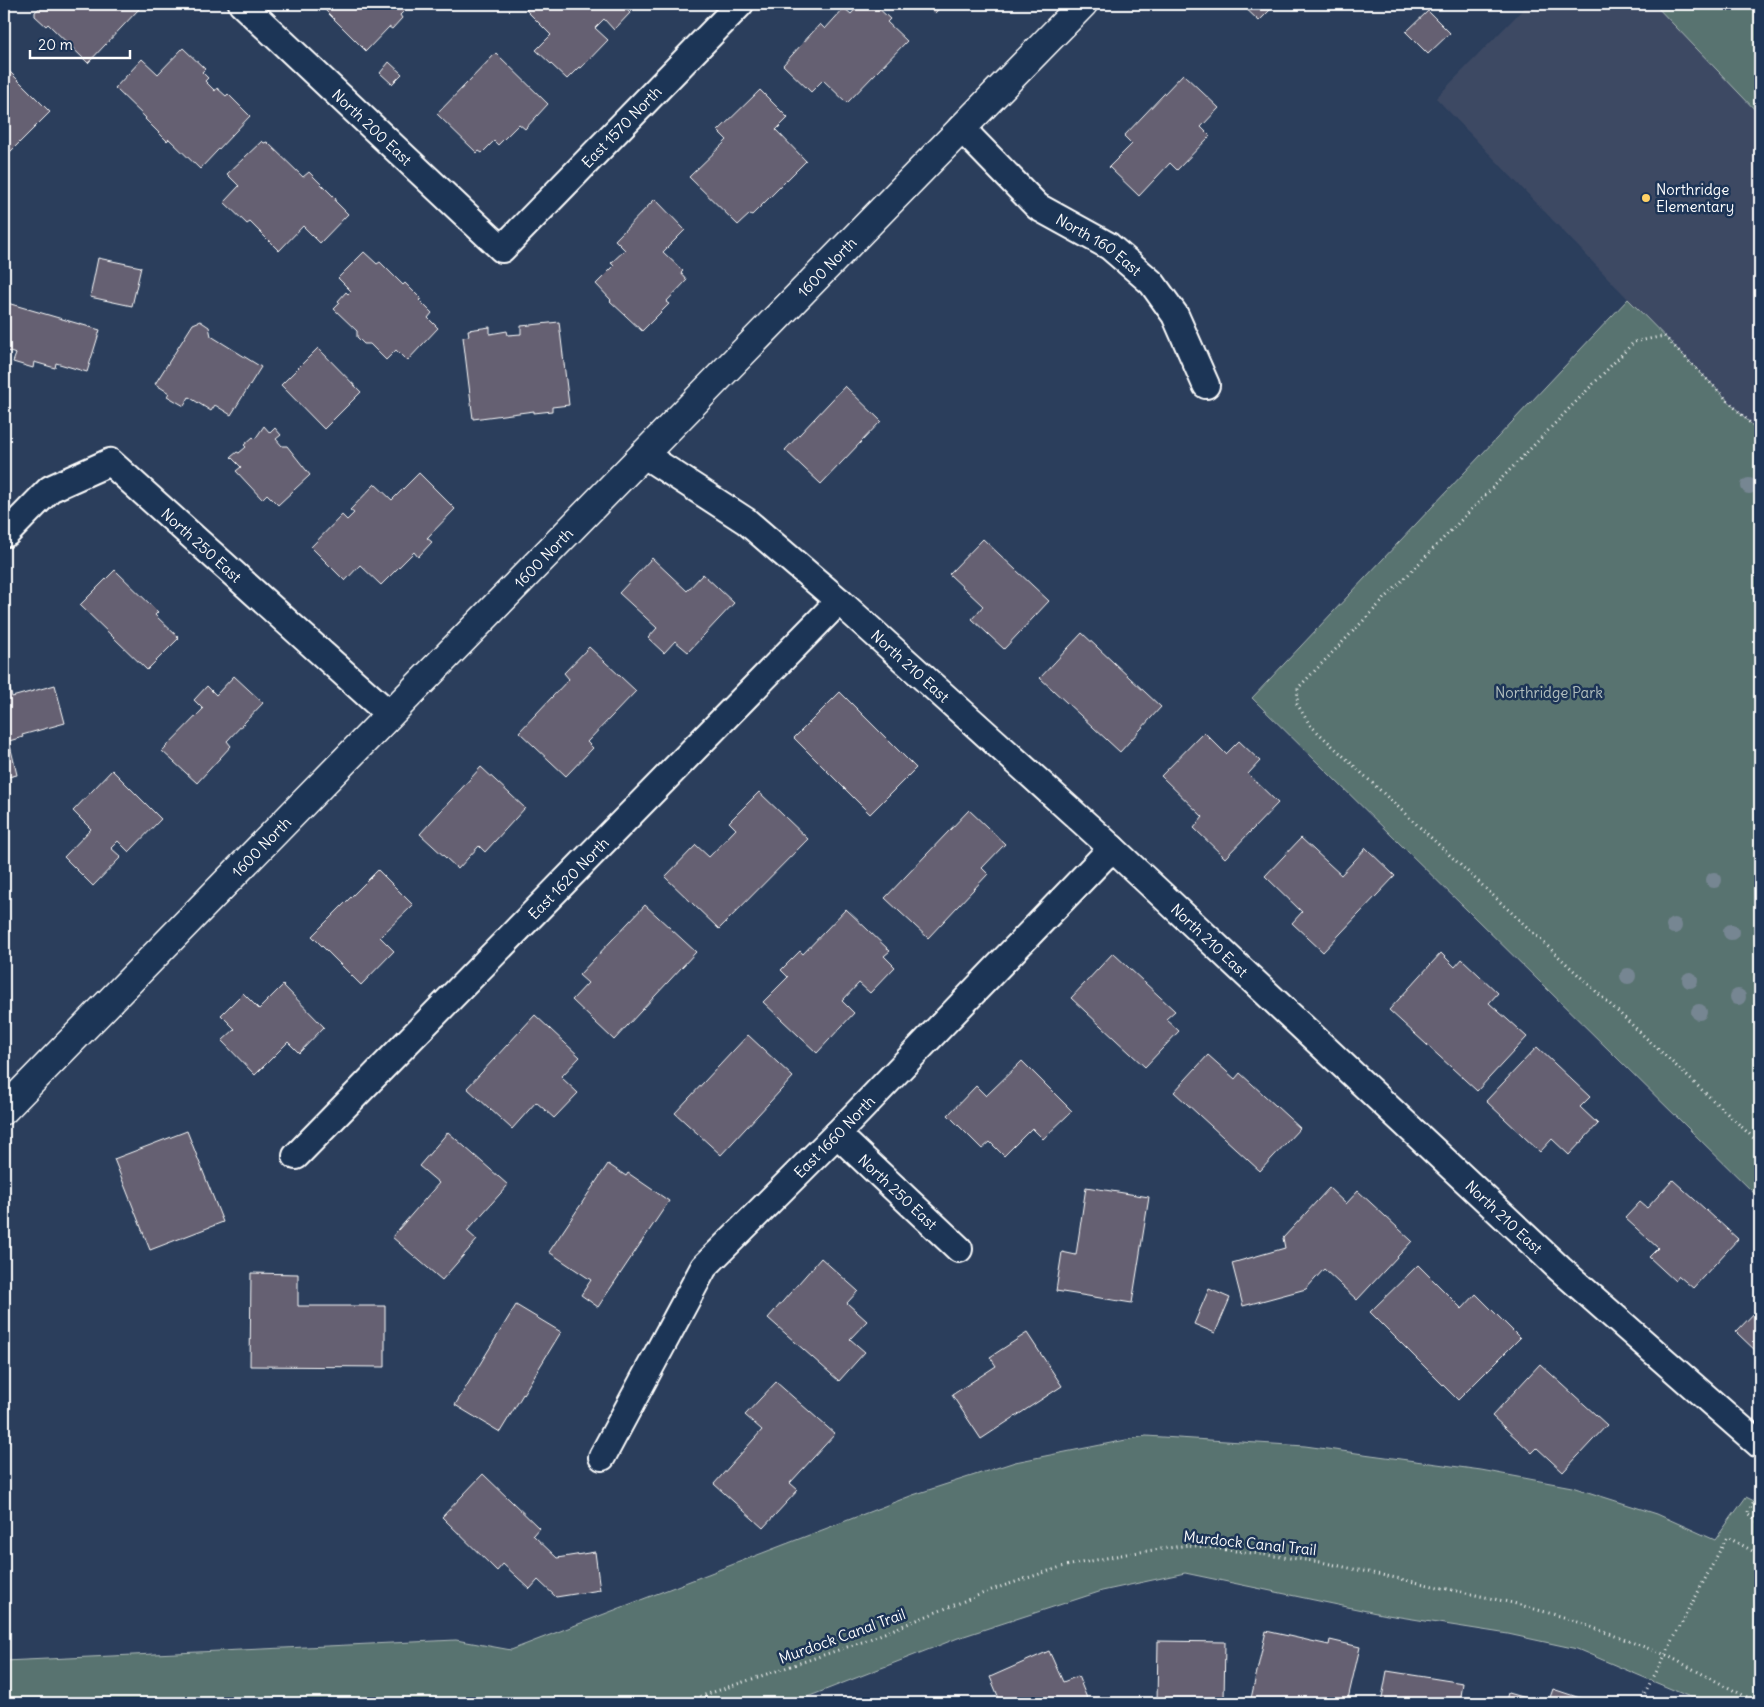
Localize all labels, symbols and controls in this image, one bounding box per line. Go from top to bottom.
scale bar [30,28,130,60]
text: 20 m [38,35,73,54]
street label: East 1570 North [577,81,665,171]
street label: North 200 East [328,85,416,169]
place label: Northridge Elementary [1656,180,1734,216]
marker: Northridge Elementary [1640,192,1652,204]
street label: North 160 East [1053,209,1146,279]
street label: 1600 North [793,233,860,301]
street label: North 250 East [158,504,246,586]
street label: 1600 North [510,523,577,591]
street label: North 210 East [868,626,954,706]
park label: Northridge Park [1495,683,1603,702]
street label: 1600 North [227,812,295,881]
street label: East 1620 North [524,833,613,923]
street label: North 210 East [1167,899,1252,981]
street label: East 1660 North [789,1091,879,1182]
street label: North 250 East [855,1150,942,1233]
street label: North 210 East [1462,1176,1547,1257]
street label: Murdock Canal Trail [1183,1527,1317,1559]
street label: Murdock Canal Trail [776,1604,908,1668]

